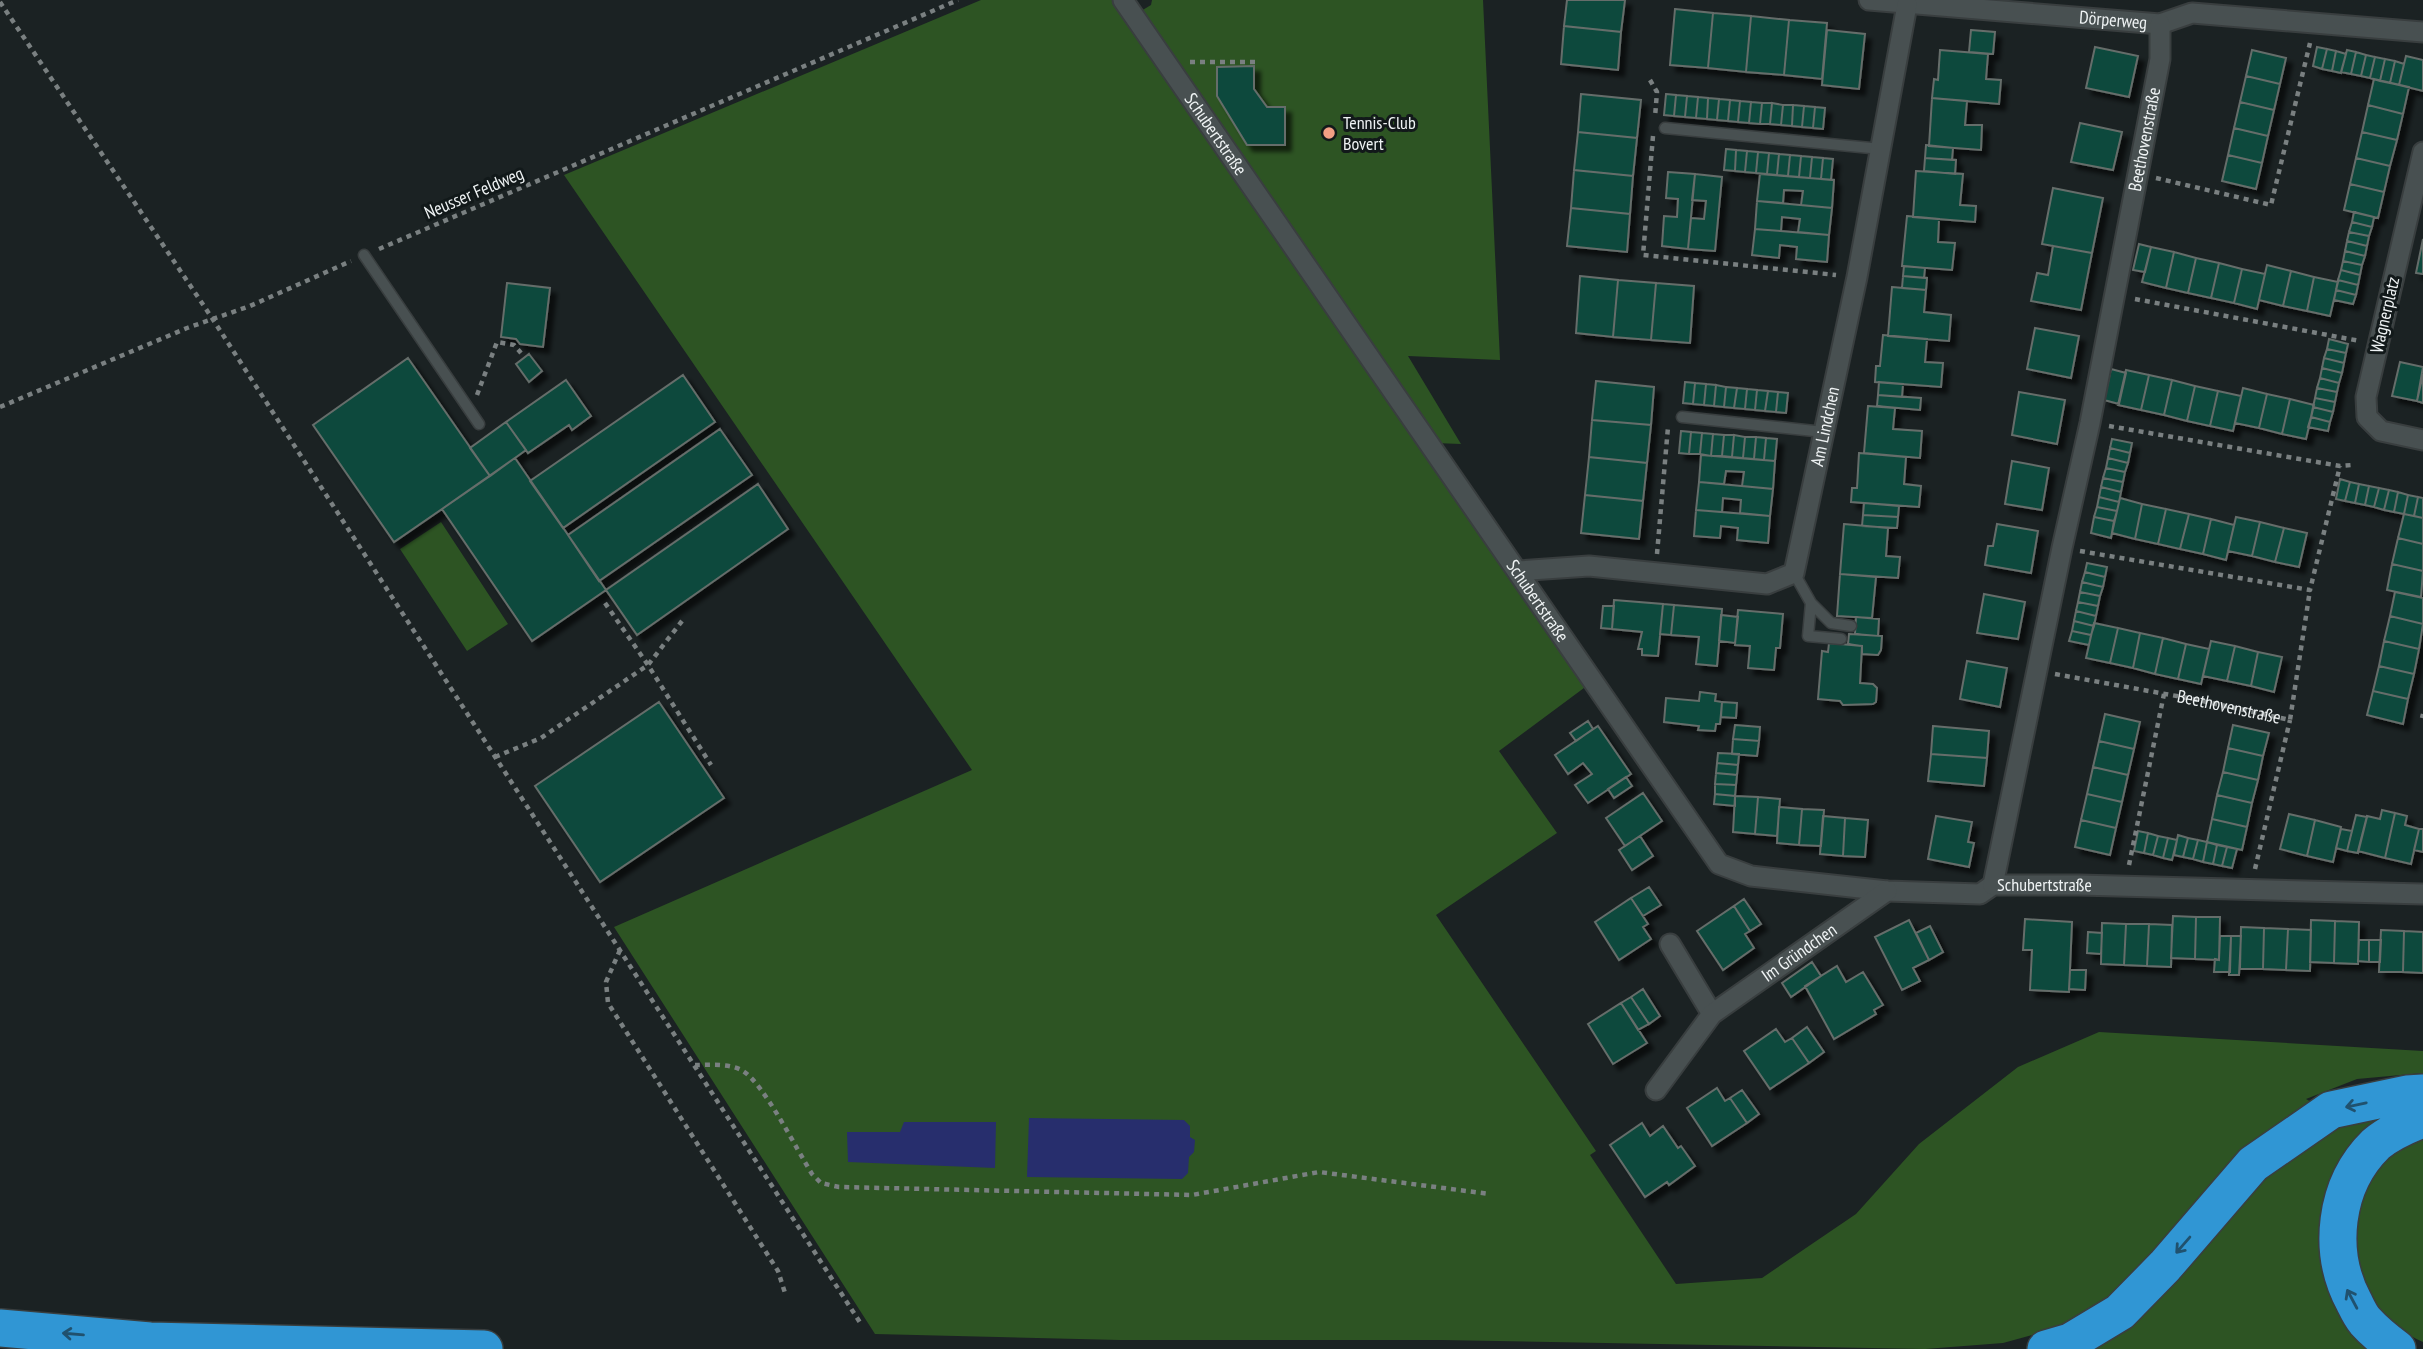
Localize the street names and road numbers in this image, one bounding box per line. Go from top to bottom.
street label: Dörperweg [2078,5,2148,34]
street label: Beethovenstraße [2123,85,2165,193]
street label: Schubertstraße [1180,88,1252,179]
street label: Neusser Feldweg [421,161,527,224]
street label: Wagnerplatz [2365,275,2404,355]
street label: Am Lindchen [1805,384,1844,468]
street label: Schubertstraße [1502,555,1574,646]
street label: Beethovenstraße [2175,684,2283,729]
street label: Schubertstraße [1997,873,2092,896]
street label: Im Gründchen [1757,918,1841,987]

